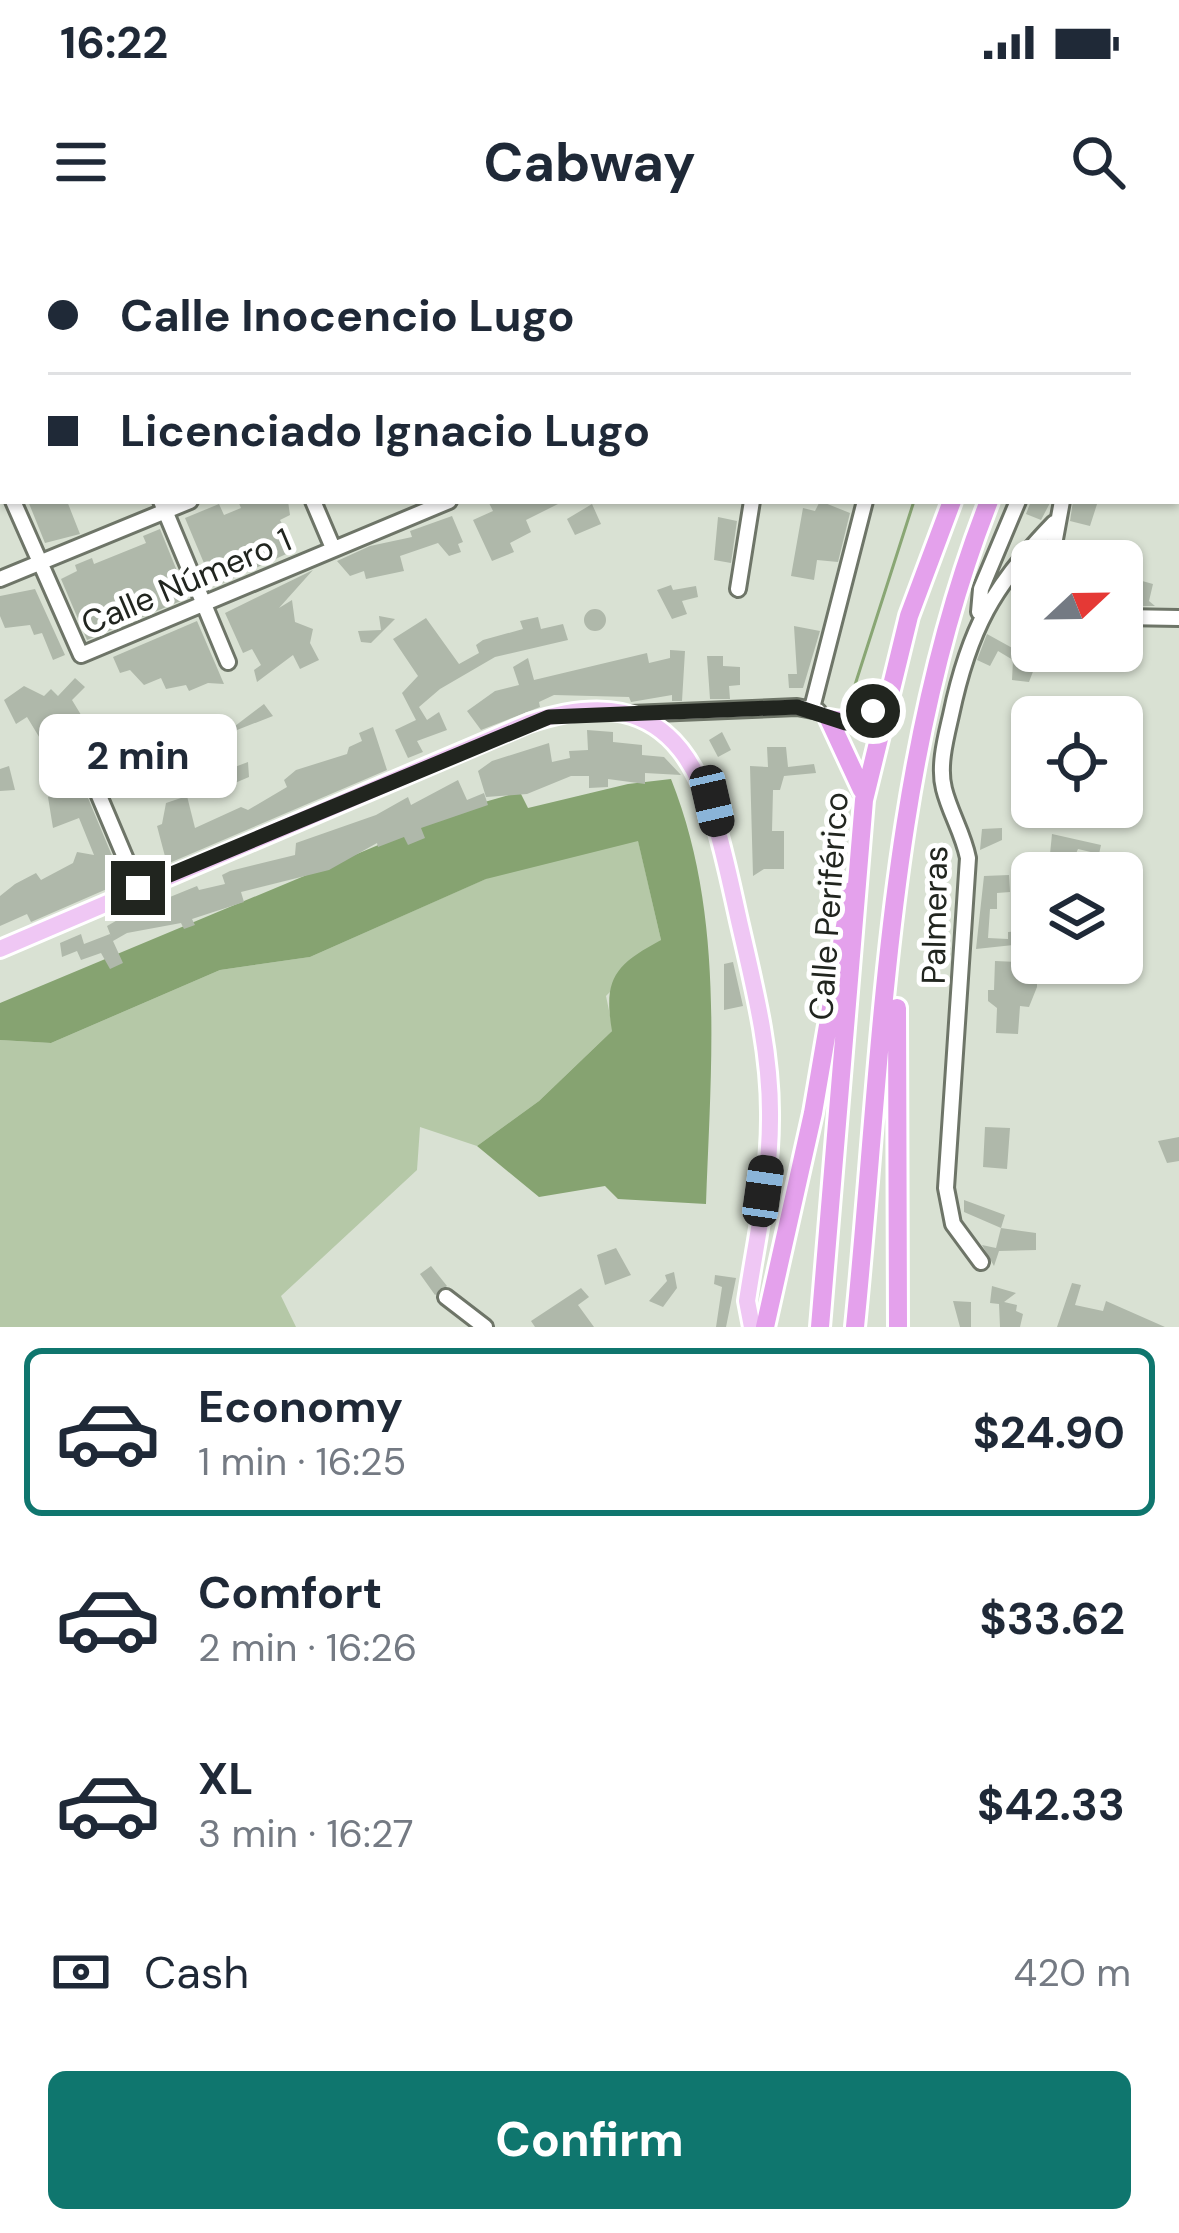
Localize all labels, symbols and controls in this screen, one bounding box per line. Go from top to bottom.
text: 16:22 [60,13,168,72]
text: Cabway [483,127,696,198]
icon: menu [48,129,114,195]
icon: search [1065,129,1131,195]
text: Calle Inocencio Lugo [120,286,575,345]
text: Licenciado Ignacio Lugo [120,401,650,460]
street label: Calle Número 1 [75,518,298,645]
north arrow [1011,540,1143,672]
map controls [1011,540,1143,984]
route start [846,684,900,738]
button: locate [1011,696,1143,828]
callout: 2 min [39,714,237,798]
text: 2 min [86,730,190,781]
car [686,762,738,840]
street label: Calle Periférico [799,790,858,1022]
street label: Palmeras [912,845,957,985]
button: layers [1011,852,1143,984]
route end [111,861,165,915]
car [740,1153,786,1229]
text: Economy [198,1377,403,1436]
icon: car [54,1378,162,1486]
text: $24.90 [973,1403,1125,1462]
text: 1 min · 16:25 [198,1436,406,1487]
text: Comfort [198,1563,382,1622]
icon: car [54,1564,162,1672]
text: $33.62 [980,1589,1125,1648]
text: 2 min · 16:26 [198,1622,417,1673]
text: XL [198,1749,253,1808]
icon: car [54,1750,162,1858]
text: $42.33 [977,1775,1125,1834]
text: 3 min · 16:27 [198,1808,414,1859]
icon: cash [48,1939,114,2005]
text: Cash [144,1943,249,2002]
text: 420 m [1013,1947,1131,1998]
button: Confirm [48,2071,1131,2209]

